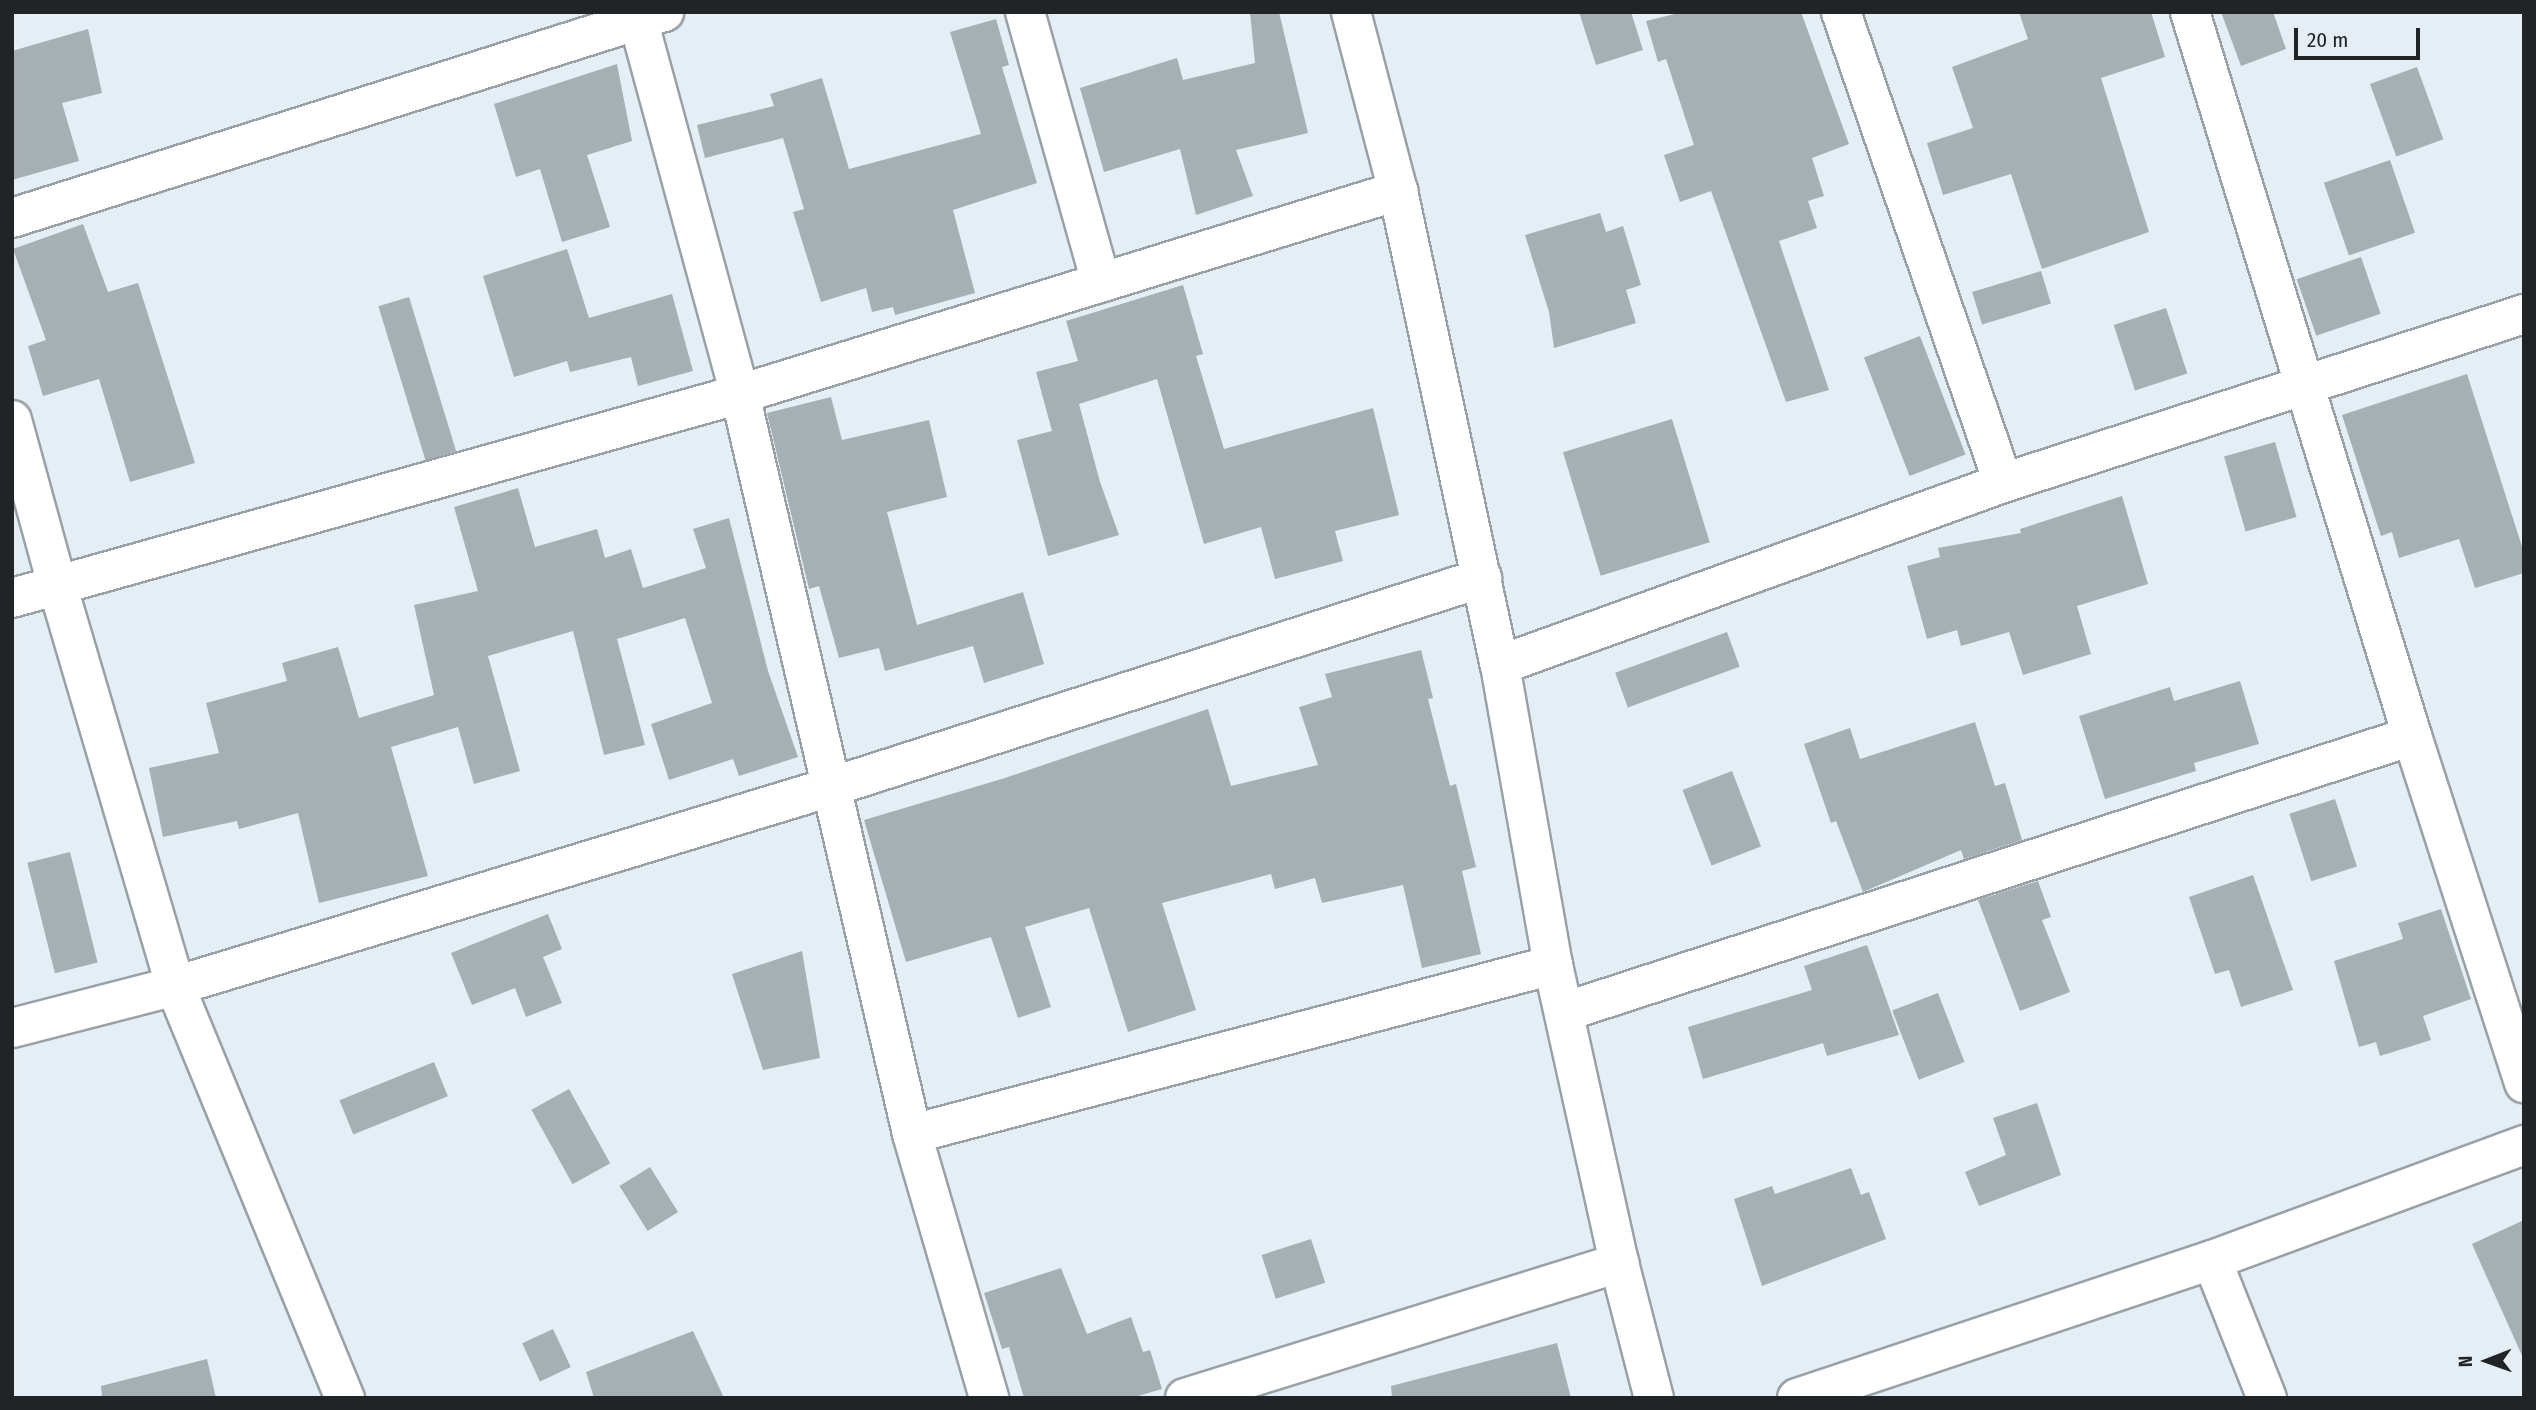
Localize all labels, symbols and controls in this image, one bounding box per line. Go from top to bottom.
scale bar [2298,14,2424,58]
text: 20 m [2307,27,2348,53]
north arrow [2452,1326,2522,1396]
text: N [2454,1355,2477,1367]

